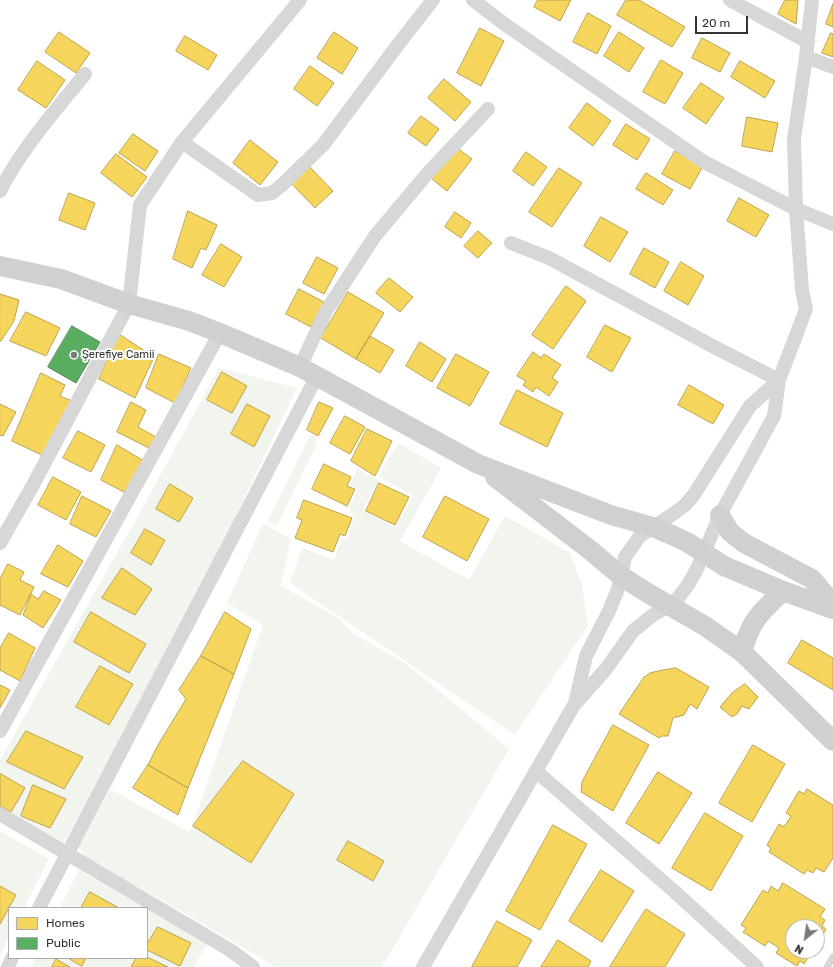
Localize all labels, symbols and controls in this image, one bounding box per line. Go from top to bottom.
scale bar [697,8,750,34]
text: 20 m [702,16,730,30]
place label: Şerefiye Camii [82,348,154,362]
marker: Şerefiye Camii [69,350,79,360]
legend [8,907,148,959]
text: Homes [46,916,85,930]
north arrow [785,919,825,959]
text: Public [46,936,81,950]
text: N [793,941,806,957]

